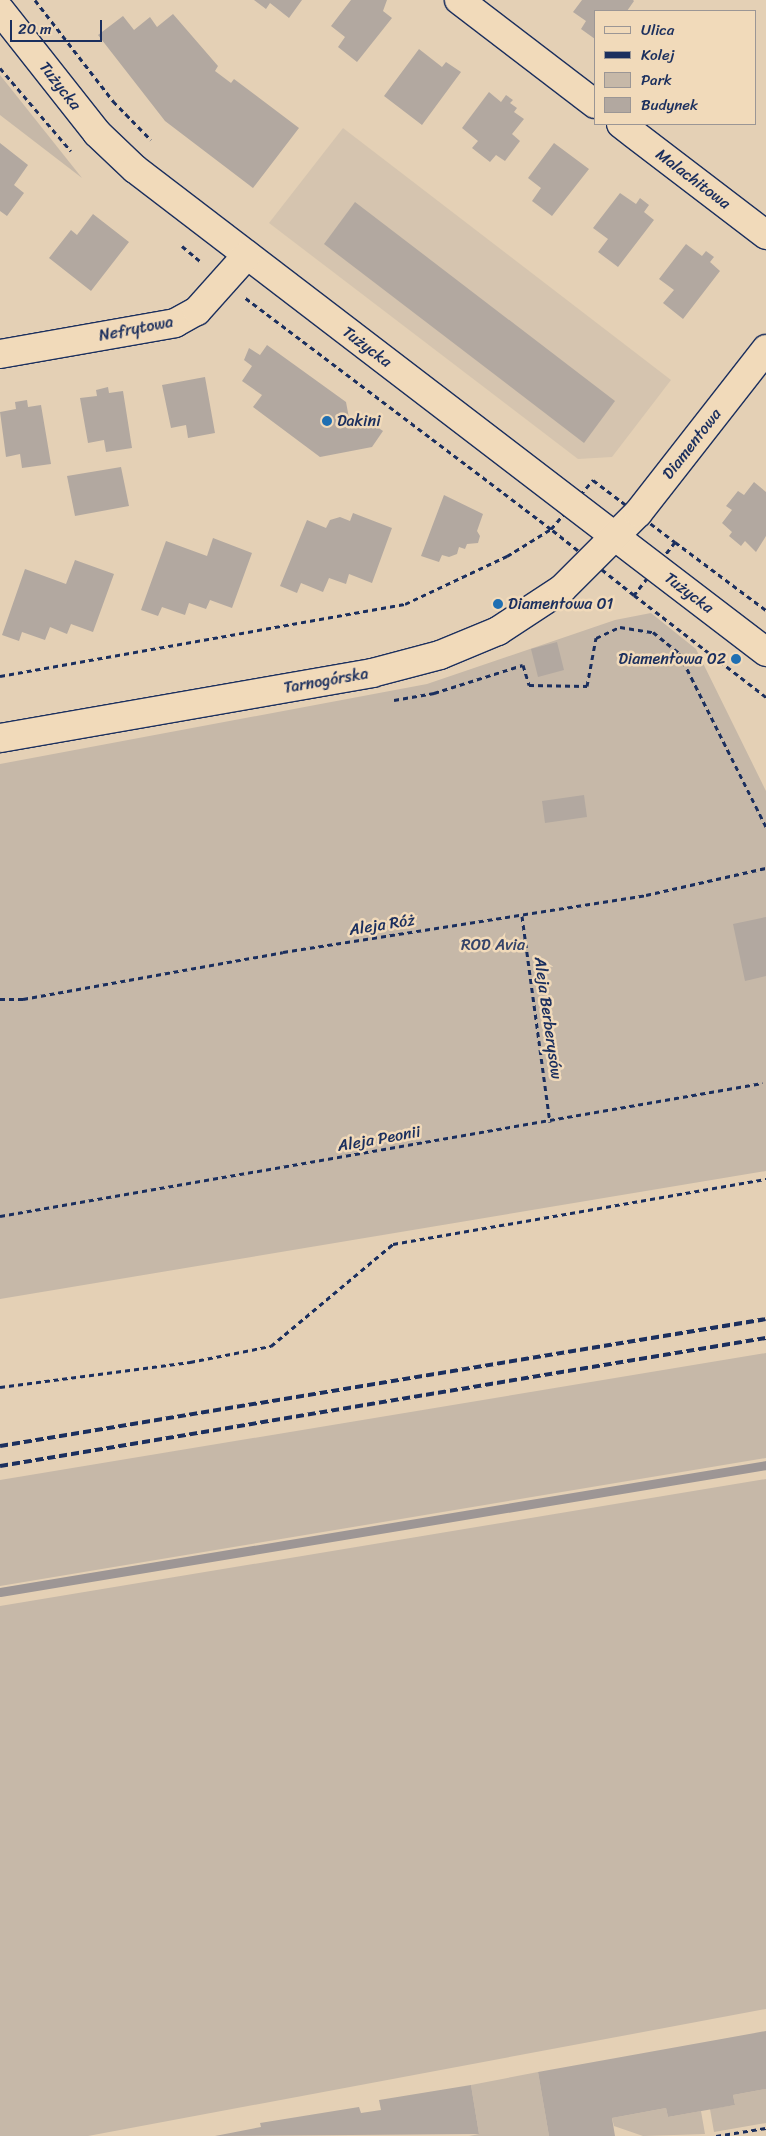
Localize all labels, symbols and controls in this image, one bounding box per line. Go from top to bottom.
scale bar [12,10,105,42]
legend [594,10,756,125]
text: 20 m [18,16,52,42]
text: Ulica [641,17,674,43]
text: Kolej [641,42,675,68]
street label: Tużycka [35,58,85,114]
text: Park [641,67,672,93]
text: Budynek [641,92,698,118]
street label: Malachitowa [652,145,734,213]
street label: Nefrytowa [97,312,175,346]
street label: Tużycka [339,322,395,372]
street label: Diamentowa [658,405,726,483]
place label: Dakini [337,411,381,431]
marker: Dakini [321,415,333,427]
street label: Tużycka [661,568,717,618]
place label: Diamentowa 01 [508,594,613,614]
marker: Diamentowa 01 [492,598,504,610]
place label: Diamentowa 02 [618,649,726,669]
marker: Diamentowa 02 [730,653,742,665]
street label: Tarnogórska [282,664,370,698]
street label: Aleja Róż [348,910,416,940]
park label: ROD Avia [461,935,525,955]
street label: Aleja Berberysów [530,955,566,1081]
street label: Aleja Peonii [336,1122,422,1156]

